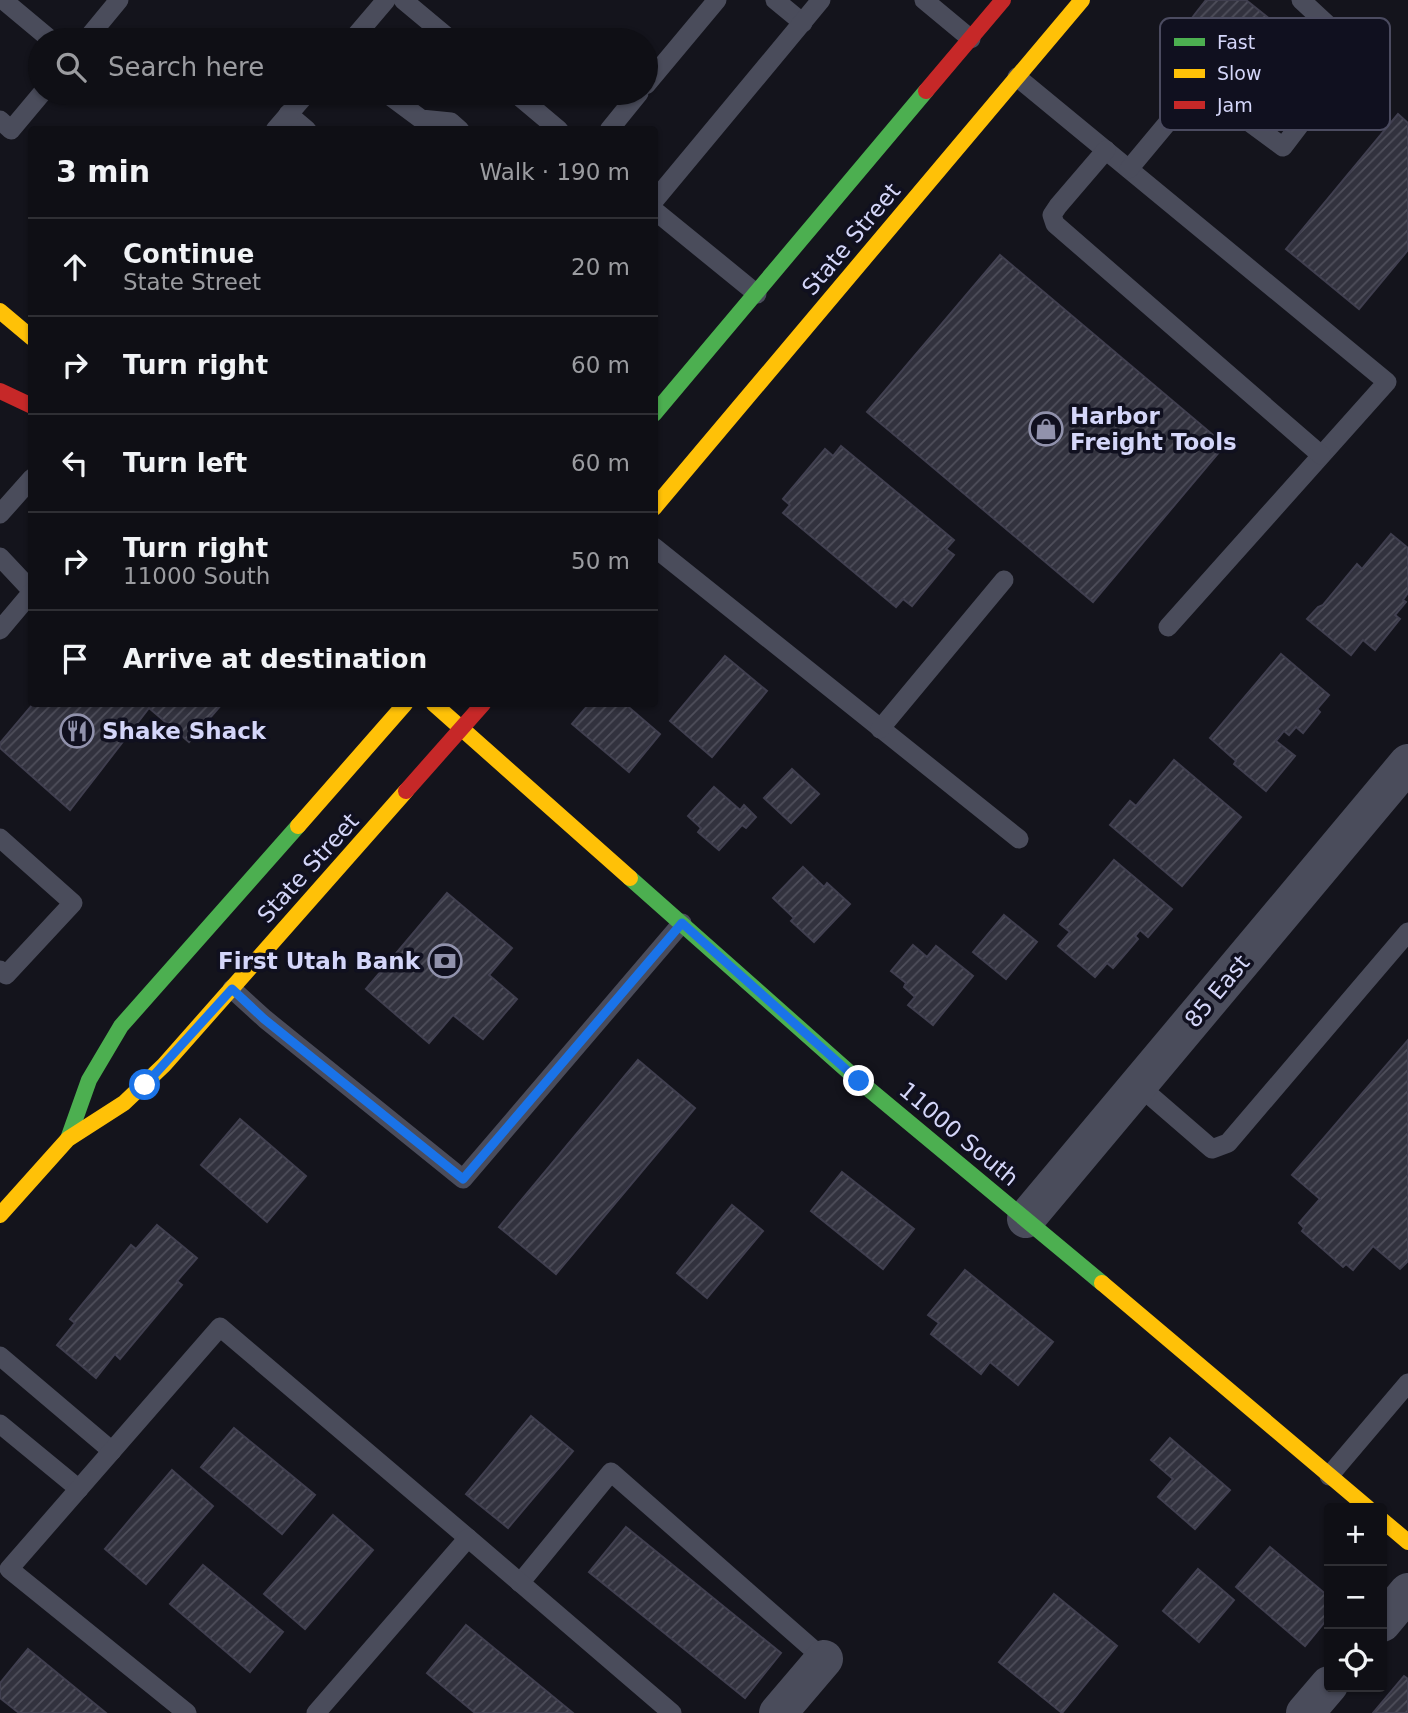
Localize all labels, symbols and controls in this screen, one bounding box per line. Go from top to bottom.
legend [1160,18,1390,130]
search box [28,28,658,105]
text: Fast [1217,31,1255,53]
icon: search [52,48,90,86]
text: Search here [108,52,264,82]
text: Slow [1217,62,1262,84]
text: Jam [1216,94,1253,116]
text: 3 min [56,154,150,189]
text: Walk · 190 m [479,159,630,185]
street label: State Street [797,178,905,300]
text: Continue [123,239,254,269]
icon: ahead [56,248,94,286]
text: 20 m [571,254,630,280]
text: State Street [123,269,261,295]
icon: right [56,346,94,384]
text: Turn right [123,350,268,380]
text: 60 m [571,352,630,378]
place label: Harbor Freight Tools [1070,403,1237,455]
shop icon: Harbor Freight Tools [1027,410,1065,448]
icon: left [56,444,94,482]
text: Turn left [123,448,247,478]
text: 60 m [571,450,630,476]
text: Turn right [123,533,268,563]
icon: right [56,542,94,580]
text: 50 m [571,548,630,574]
text: 11000 South [123,563,270,589]
icon: arrive [56,640,94,678]
text: Arrive at destination [123,644,427,674]
restaurant icon: Shake Shack [58,712,96,750]
place label: Shake Shack [102,718,267,744]
street label: State Street [252,808,364,928]
bank icon: First Utah Bank [426,942,464,980]
place label: First Utah Bank [218,948,421,974]
street label: 85 East [1179,950,1255,1032]
route end [843,1065,874,1096]
route start [129,1069,160,1100]
street label: 11000 South [894,1077,1024,1191]
map controls [1324,1503,1387,1692]
button: + [1324,1503,1387,1566]
button: − [1324,1566,1387,1629]
button: locate [1324,1629,1387,1692]

